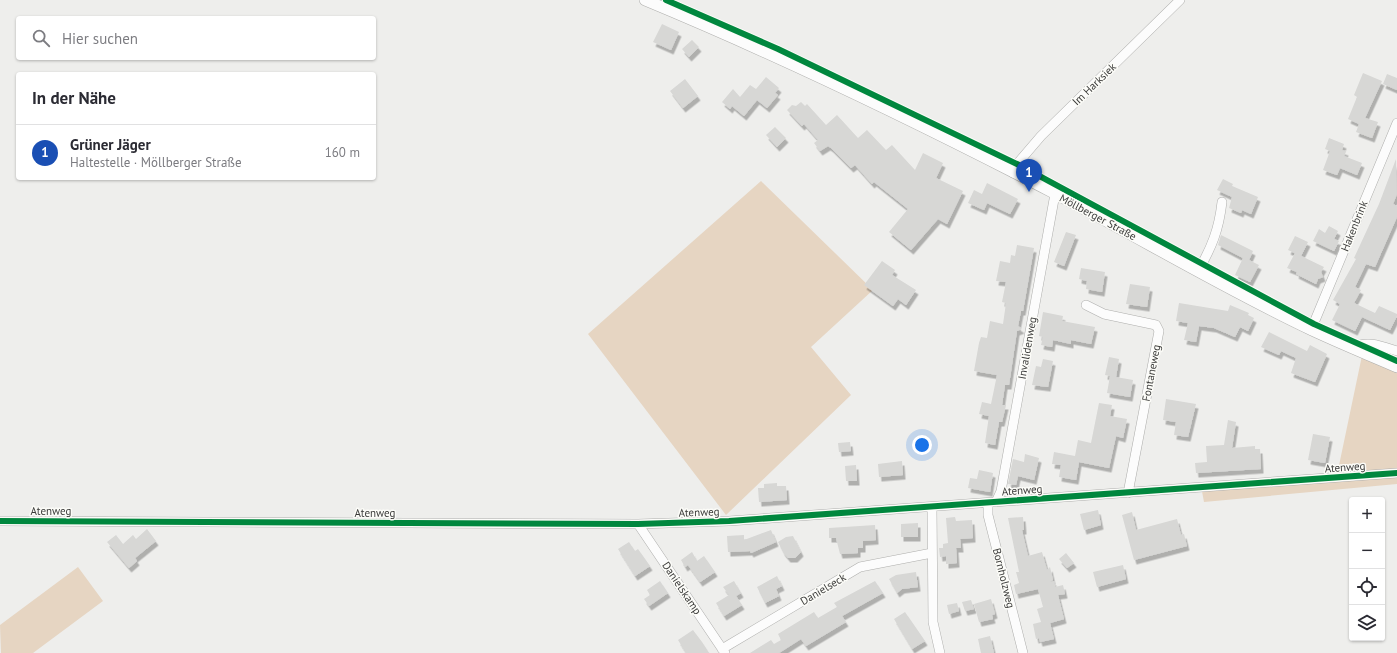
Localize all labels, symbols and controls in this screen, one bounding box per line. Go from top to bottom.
search box [16,16,376,60]
icon: search [30,27,52,49]
text: Hier suchen [62,29,138,48]
street label: Im Harksiek [1069,59,1119,108]
text: In der Nähe [32,87,116,109]
text: Grüner Jäger [70,135,151,154]
text: 1 [41,144,49,161]
text: 160 m [325,144,360,161]
text: Haltestelle · Möllberger Straße [70,154,242,171]
pin: 1 [1016,159,1042,192]
street label: Möllberger Straße [1057,191,1139,243]
street label: Hakenbrink [1337,198,1371,253]
street label: Invalidenweg [1015,316,1039,380]
street label: Fontaneweg [1139,343,1163,403]
your location [912,435,932,455]
street label: Atenweg [1324,459,1366,475]
street label: Atenweg [1001,482,1043,498]
map controls [1349,497,1385,641]
button: + [1349,497,1385,533]
street label: Atenweg [31,504,71,518]
street label: Atenweg [678,504,720,520]
street label: Atenweg [355,506,395,520]
button: − [1349,533,1385,569]
street label: Bornholzweg [990,546,1018,610]
street label: Danielskamp [659,559,705,617]
button: locate [1349,569,1385,605]
street label: Danielseck [798,570,849,608]
button: layers [1349,605,1385,641]

